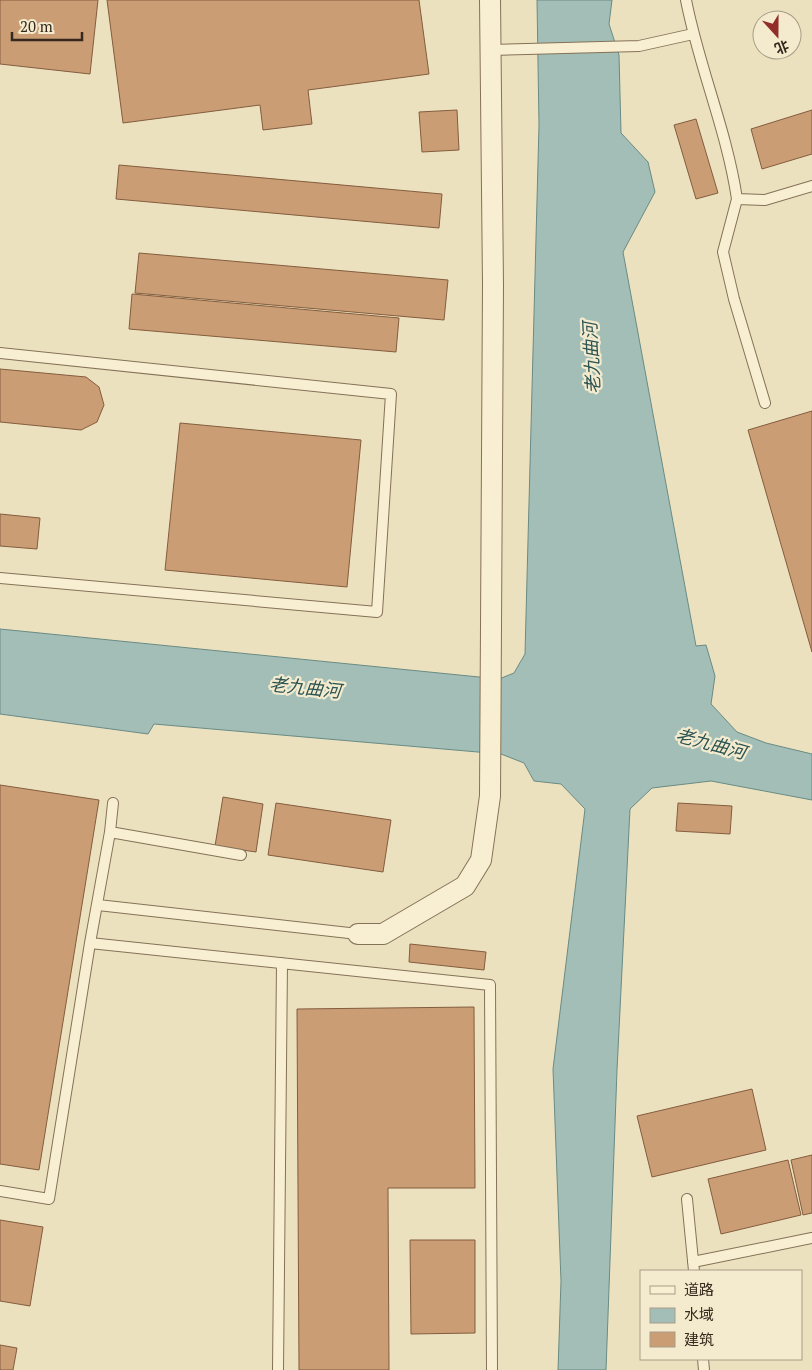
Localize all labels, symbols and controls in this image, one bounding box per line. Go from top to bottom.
scale bar [12,10,82,42]
north arrow [752,10,802,60]
text: 20 m [20,16,53,36]
text: 北 [772,36,792,59]
water label: 老九曲河 [577,318,605,395]
water label: 老九曲河 [268,671,345,703]
water label: 老九曲河 [673,722,752,765]
legend [640,1270,802,1360]
text: 道路 [684,1279,714,1299]
text: 水域 [684,1304,714,1324]
text: 建筑 [684,1329,714,1349]

